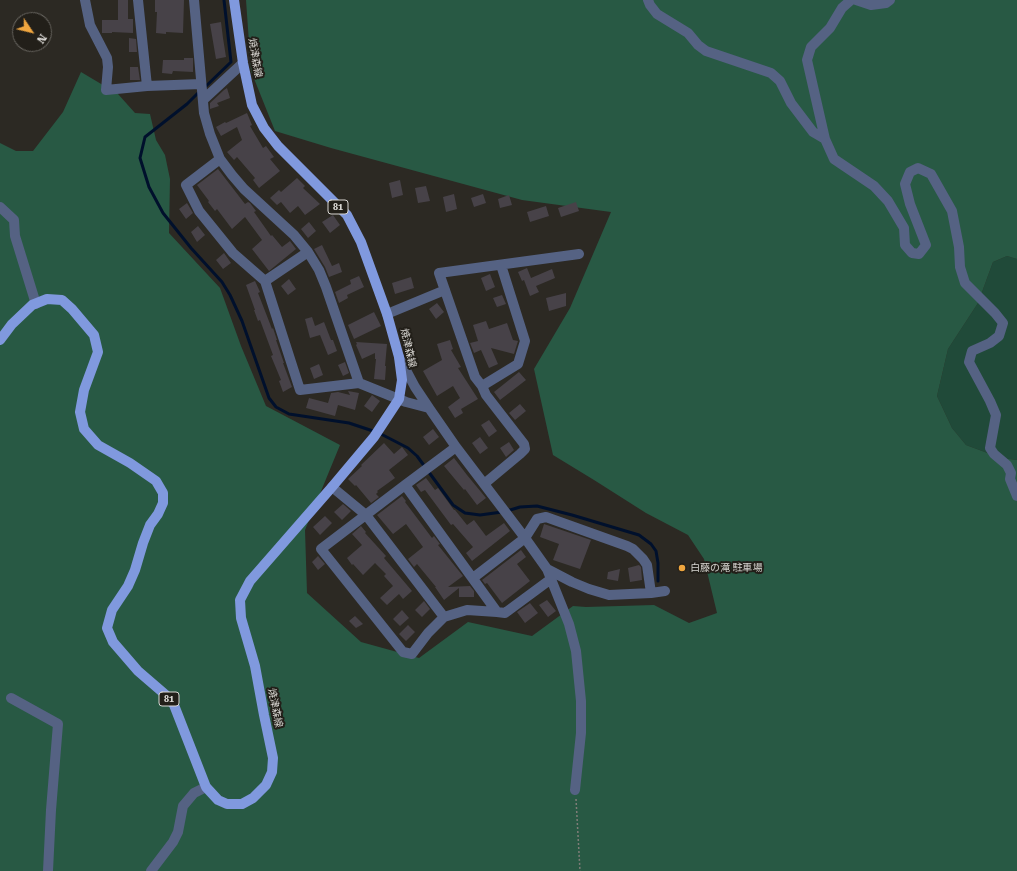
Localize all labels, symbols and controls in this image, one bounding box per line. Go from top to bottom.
north arrow [12,12,52,52]
text: N [34,31,49,46]
street label: 焼津森線 [246,37,264,79]
road number: 81 [328,200,348,214]
street label: 焼津森線 [398,327,418,369]
place label: 白藤の滝 駐車場 [690,562,763,574]
marker: 白藤の滝 駐車場 [677,563,687,573]
street label: 焼津森線 [265,687,285,729]
road number: 81 [159,692,179,706]

